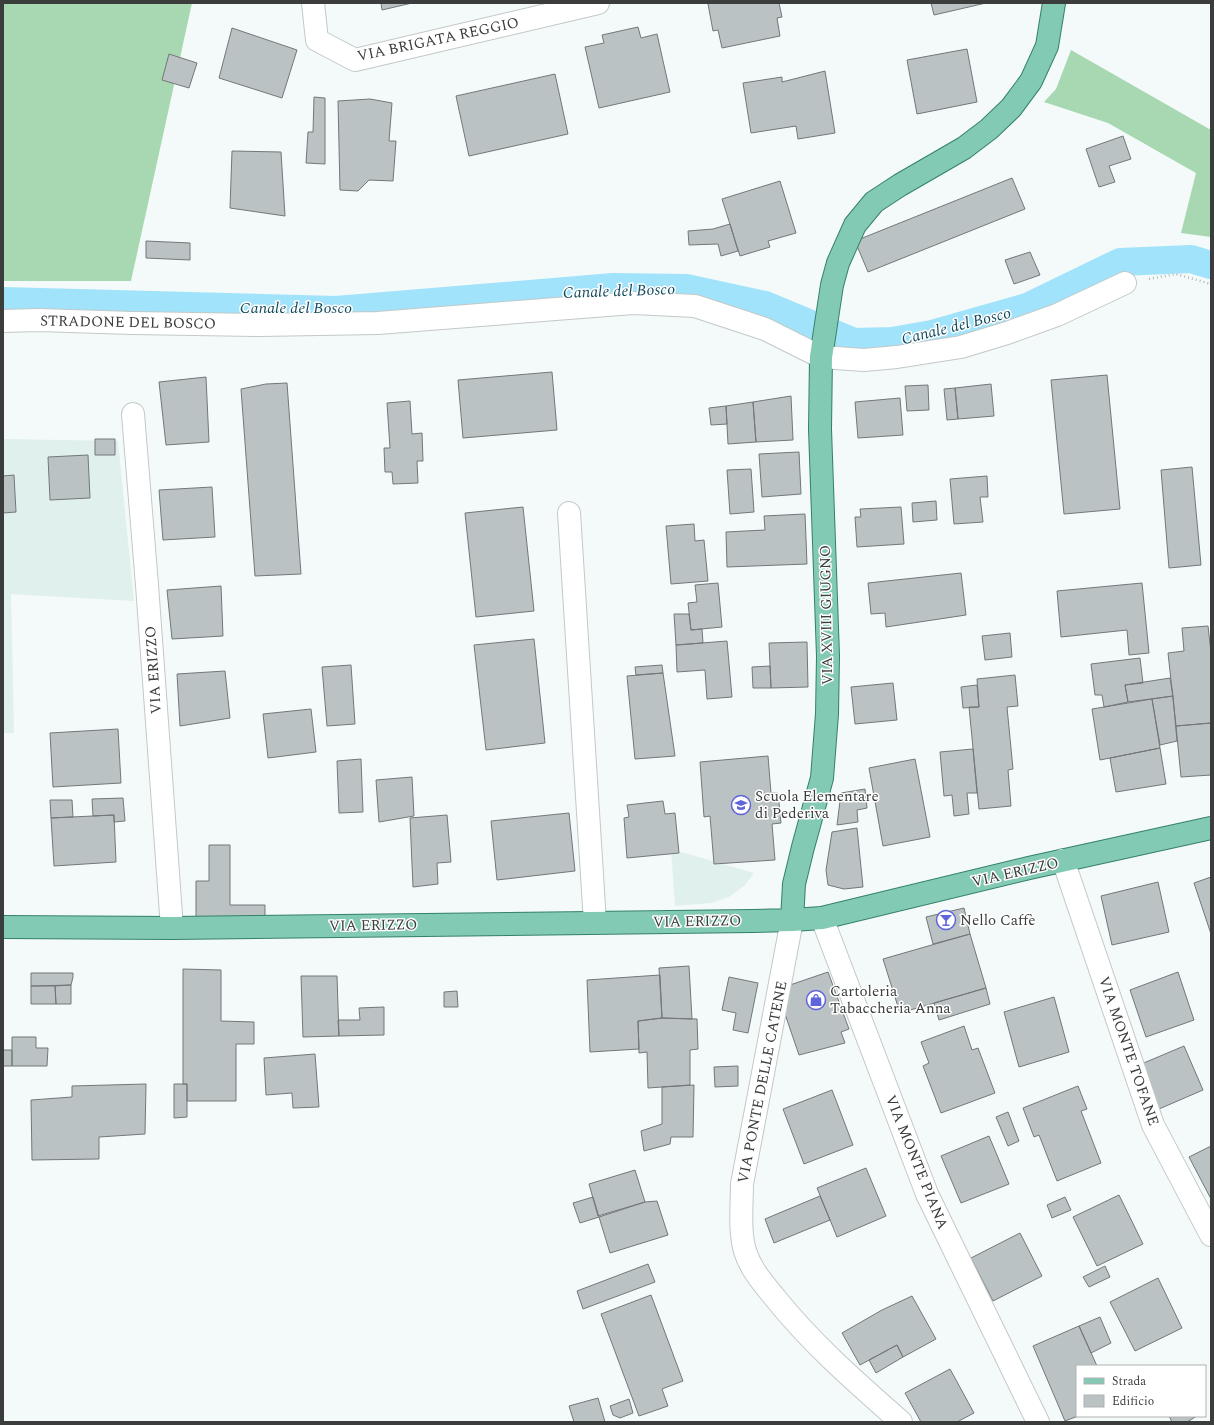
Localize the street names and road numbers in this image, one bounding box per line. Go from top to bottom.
street label: VIA BRIGATA REGGIO [355,11,521,68]
street label: STRADONE DEL BOSCO [40,309,216,336]
street label: VIA XVIII GIUGNO [814,545,839,685]
street label: VIA ERIZZO [139,625,168,715]
street label: VIA ERIZZO [969,851,1061,894]
street label: VIA ERIZZO [653,909,741,934]
street label: VIA ERIZZO [329,913,417,938]
street label: VIA MONTE TOFANE [1092,973,1165,1129]
street label: VIA PONTE DELLE CATENE [732,979,793,1185]
street label: VIA MONTE PIANA [879,1091,954,1233]

